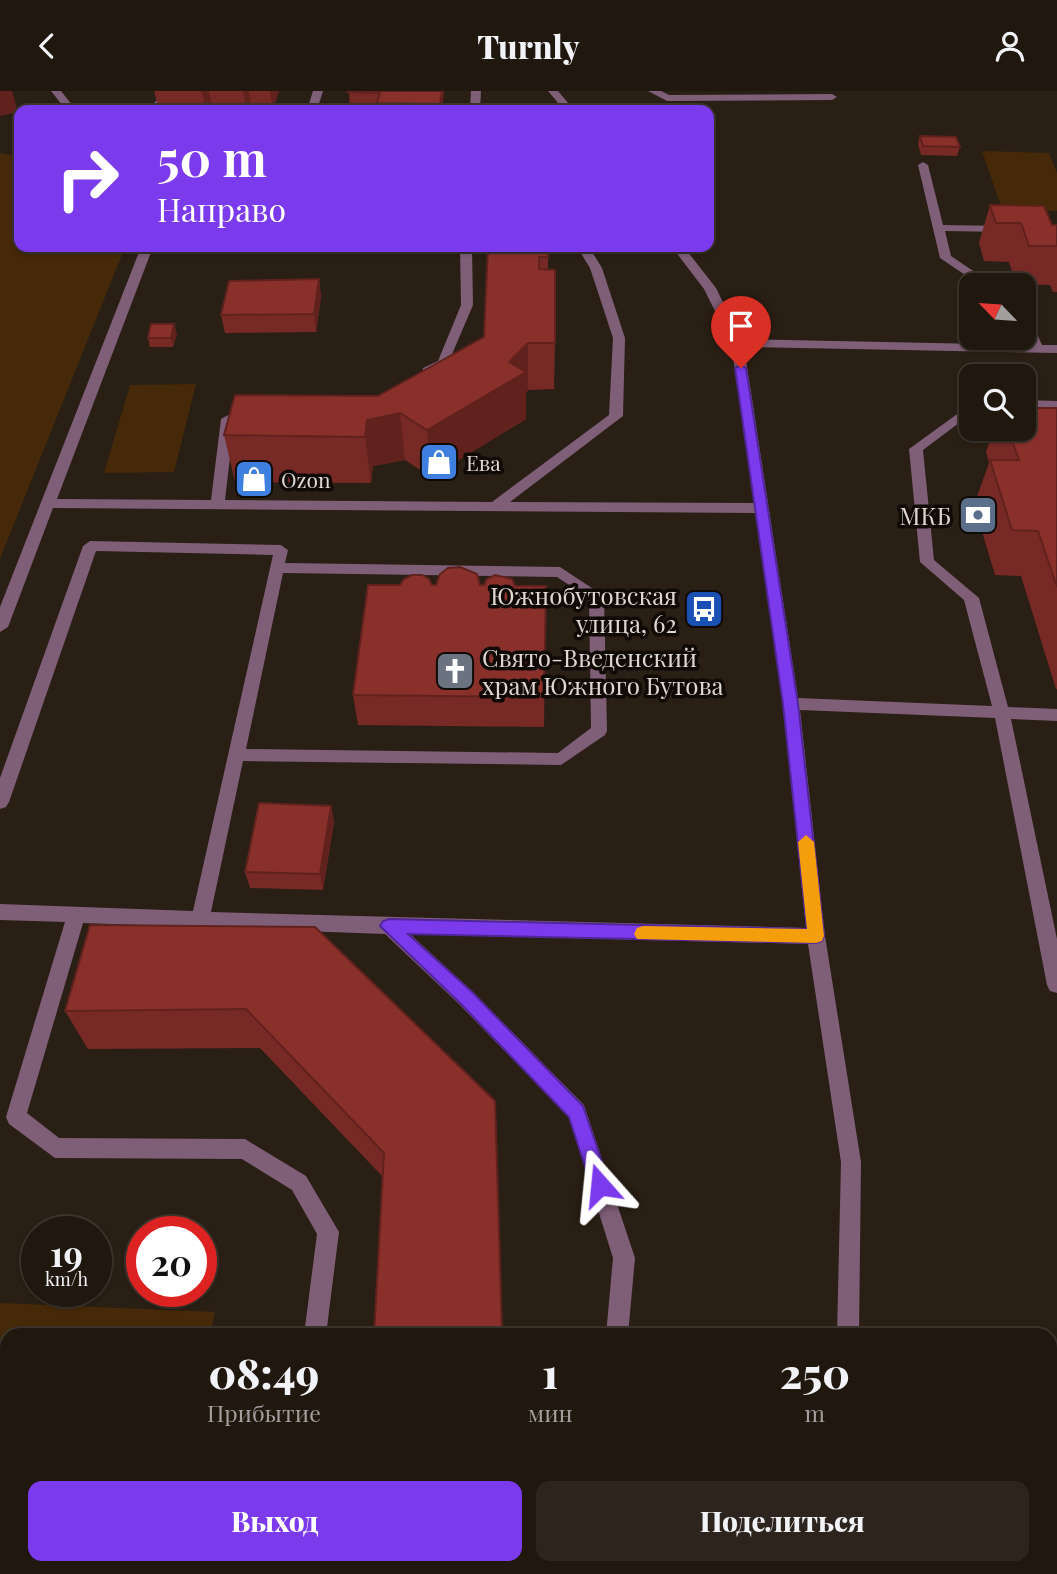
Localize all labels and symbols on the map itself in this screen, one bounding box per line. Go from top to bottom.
north arrow [959,273,1036,350]
pin [711,296,771,368]
shop icon: Ева [418,441,460,483]
place label: Ева [466,448,501,476]
shop icon: Ozon [233,458,275,500]
place label: Ozon [281,465,331,493]
bank icon: МКБ [957,494,999,536]
place label: МКБ [900,499,951,531]
place label: Южнобутовская улица, 62 [490,579,677,639]
bus stop icon: Южнобутовская улица, 62 [683,588,725,630]
place label: Свято-Введенский храм Южного Бутова [482,641,724,701]
church icon: Свято-Введенский храм Южного Бутова [434,650,476,692]
position arrow [563,1148,637,1222]
speed limit sign: 20 [126,1216,217,1307]

